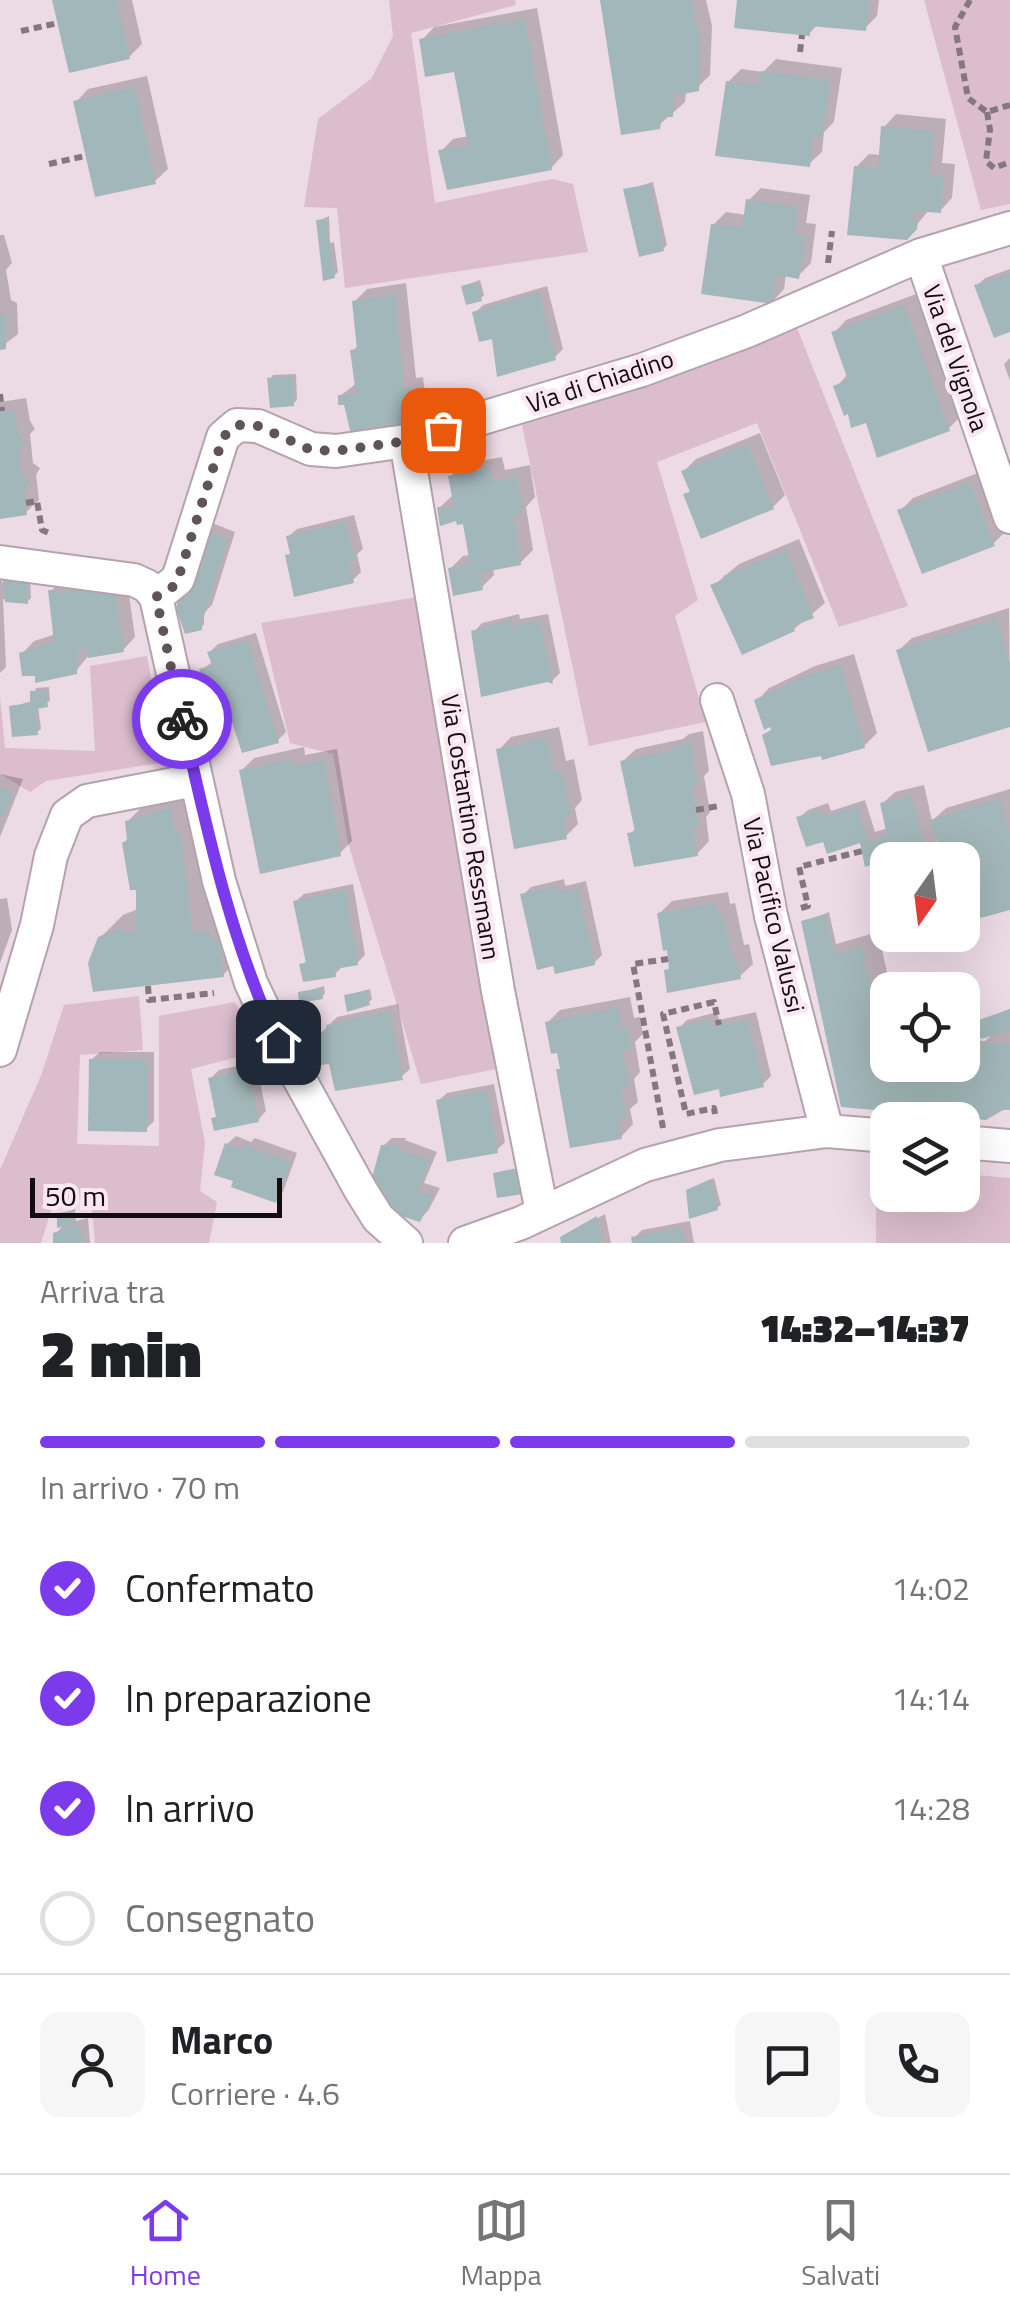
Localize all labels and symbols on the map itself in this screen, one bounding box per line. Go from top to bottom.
street label: Via del Vignola [913,279,999,437]
street label: Via di Chiadino [522,339,678,423]
pin [401,388,486,473]
courier [132,669,232,769]
street label: Via Costantino Ressmann [431,691,511,963]
street label: Via Pacifico Valussi [733,814,815,1016]
north arrow [870,842,980,952]
pin [236,1000,321,1085]
scale bar [30,1173,282,1218]

